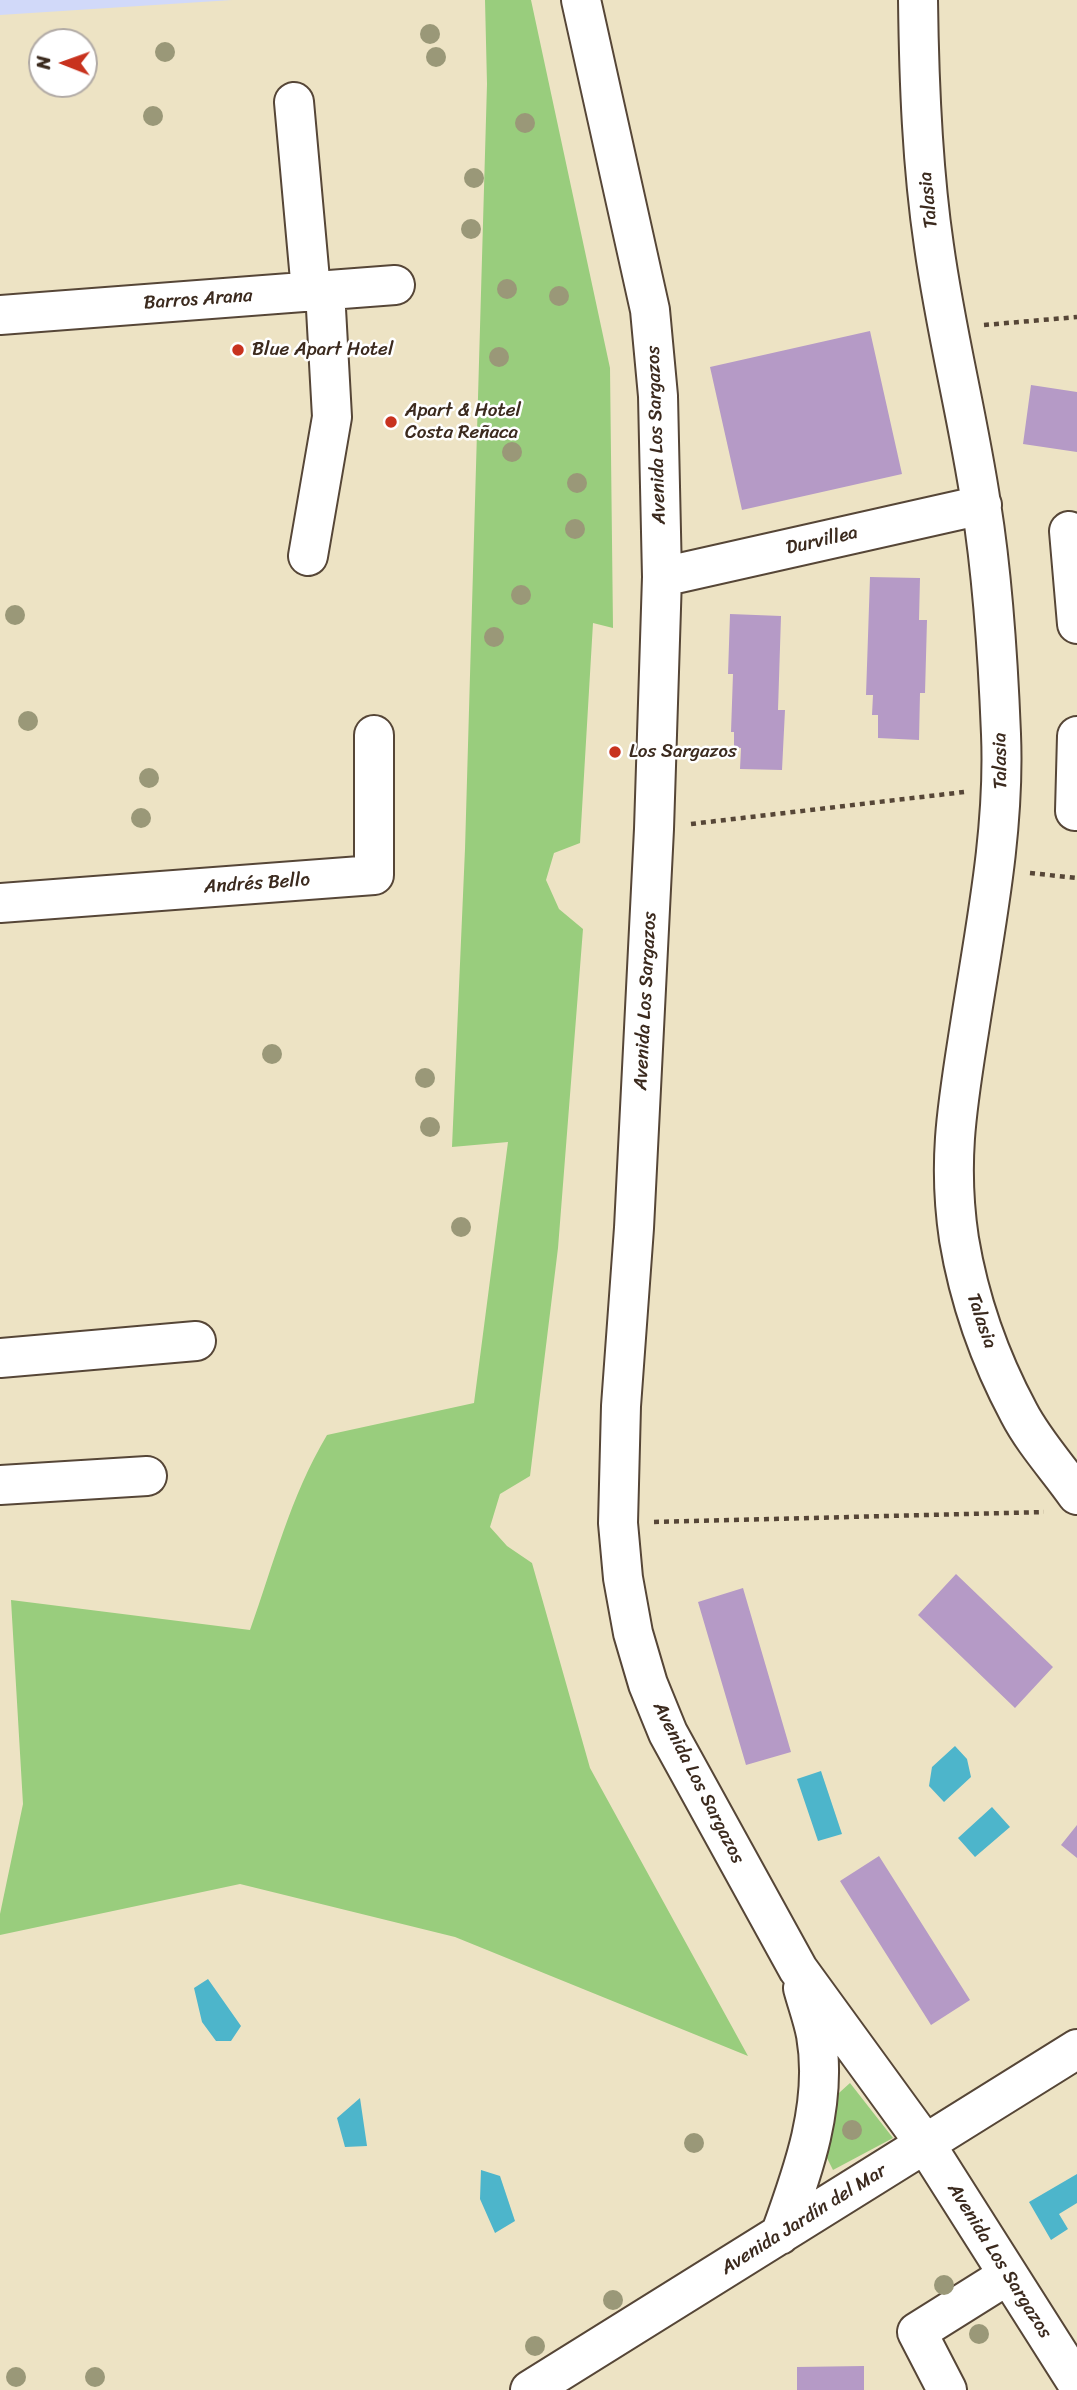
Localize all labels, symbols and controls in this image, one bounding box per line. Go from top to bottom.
north arrow [28,28,98,98]
text: N [27,56,60,70]
street label: Talasia [915,171,943,229]
street label: Barros Arana [143,285,253,315]
place label: Blue Apart Hotel [252,339,393,361]
marker: Blue Apart Hotel [230,342,246,358]
street label: Avenida Los Sargazos [642,345,672,525]
place label: Apart & Hotel Costa Reñaca [405,400,521,444]
marker: Apart & Hotel Costa Reñaca [383,414,399,430]
street label: Durvillea [784,522,860,560]
street label: Talasia [989,732,1013,790]
place label: Los Sargazos [629,741,737,763]
marker: Los Sargazos [607,744,623,760]
street label: Andrés Bello [203,869,311,899]
street label: Avenida Los Sargazos [630,911,662,1091]
street label: Talasia [961,1290,1001,1352]
street label: Avenida Los Sargazos [647,1698,749,1868]
street label: Avenida Jardín del Mar [717,2160,891,2280]
street label: Avenida Los Sargazos [942,2179,1056,2343]

